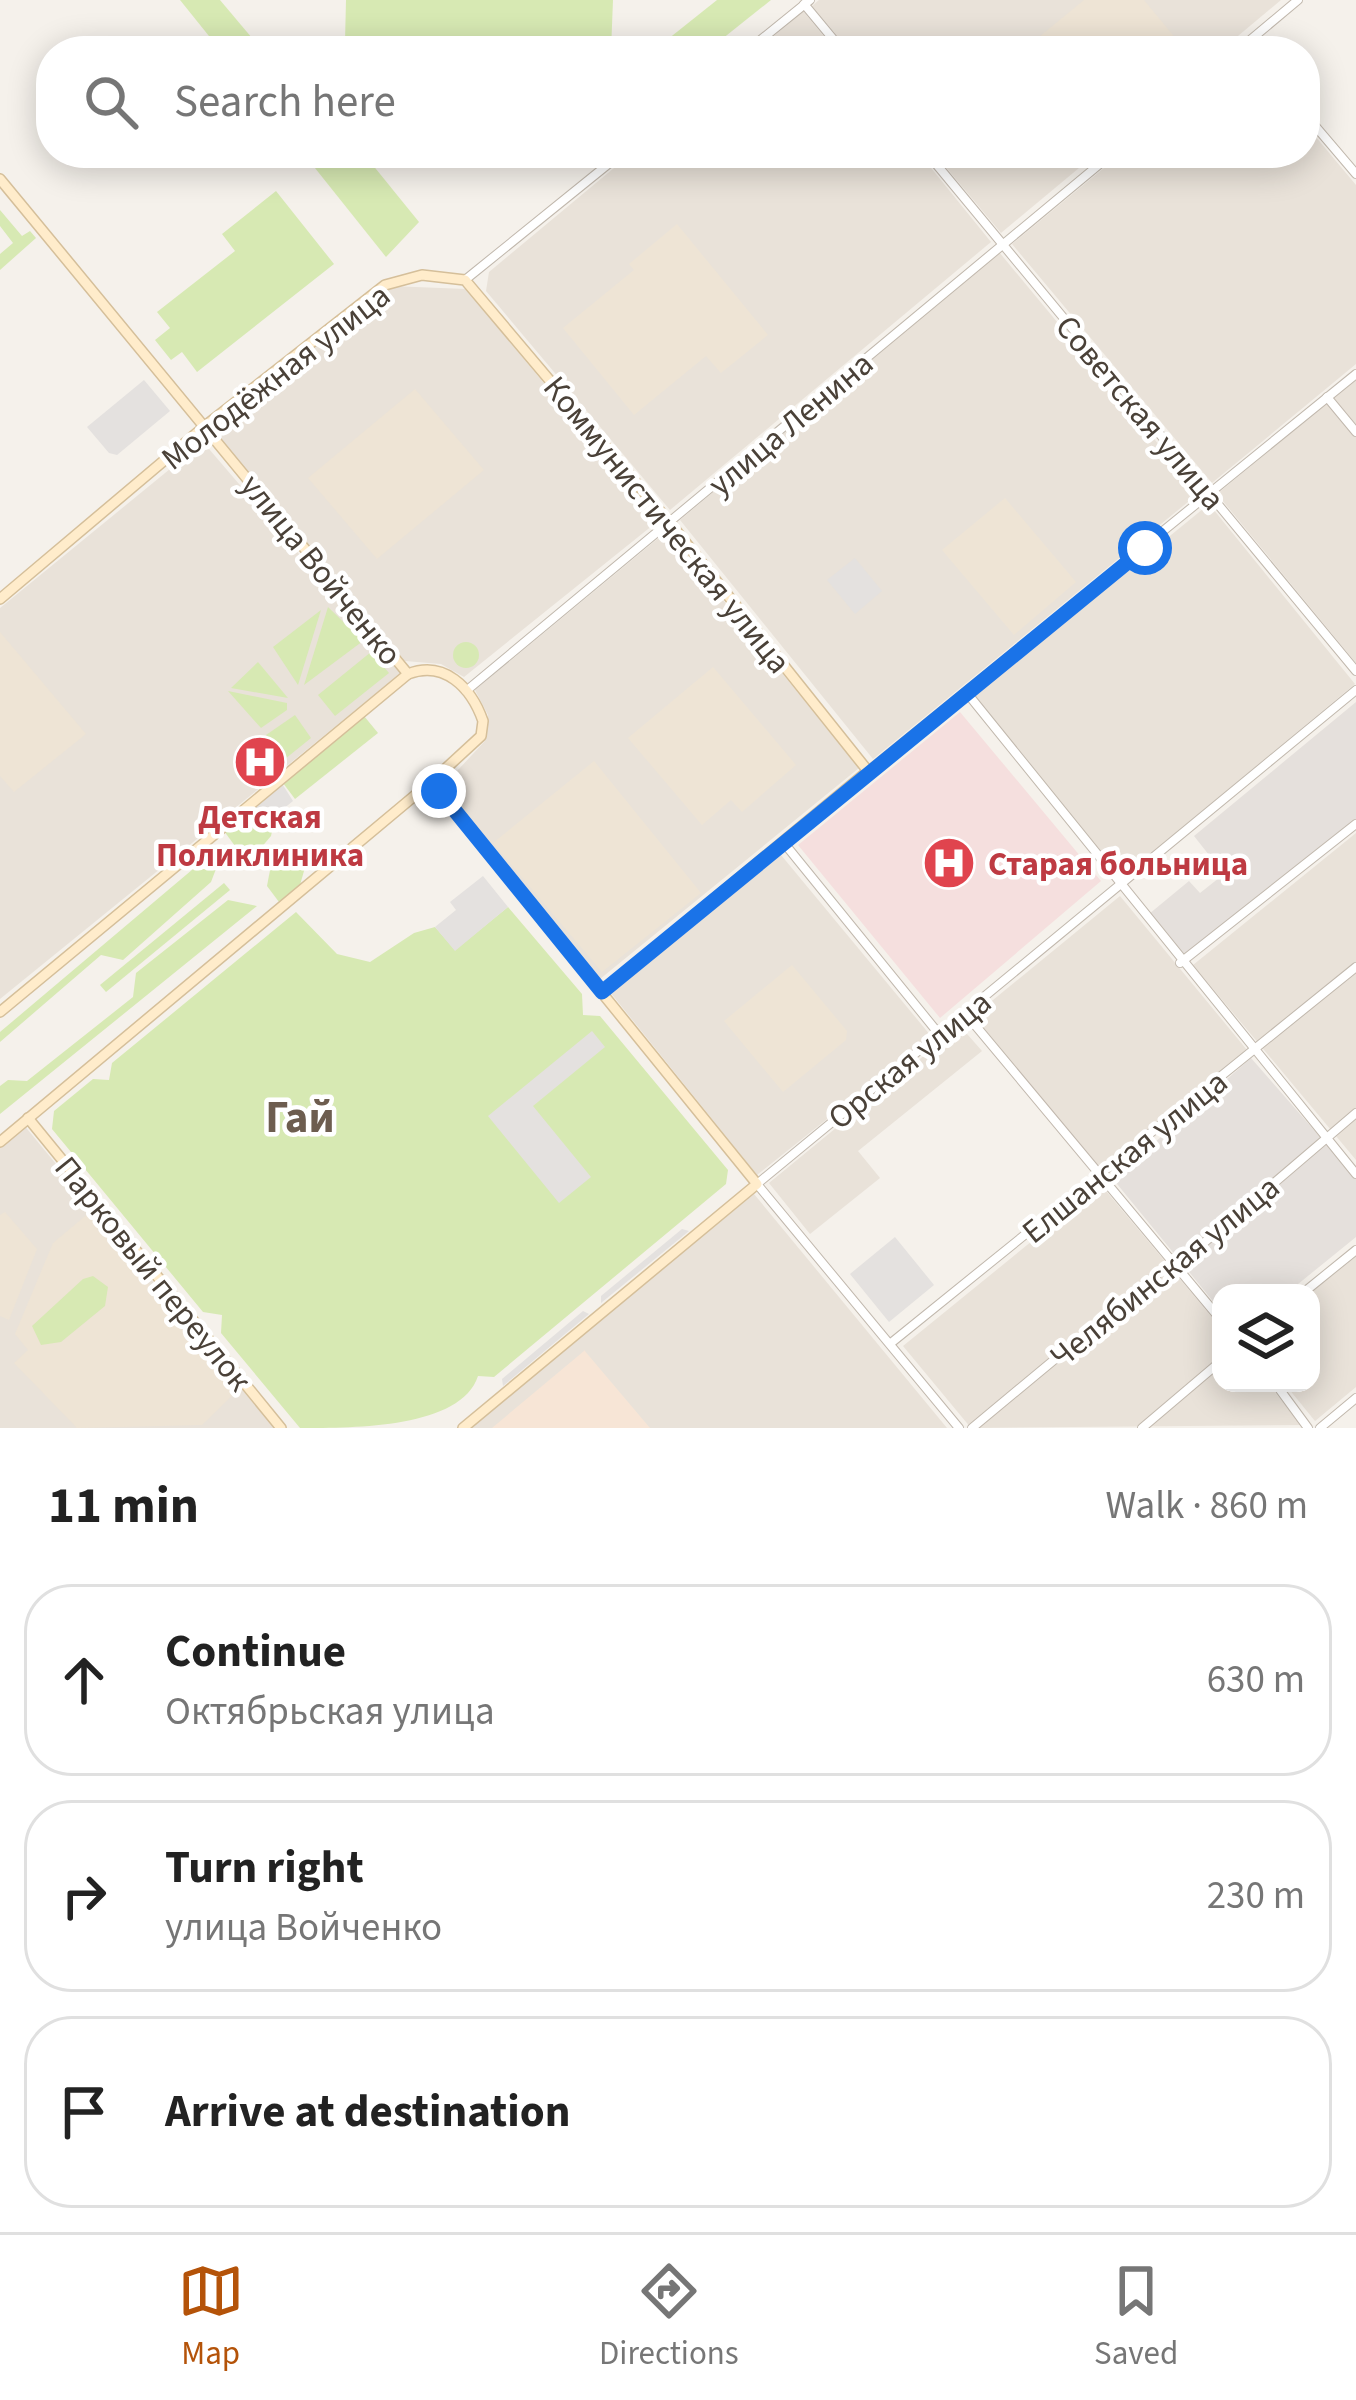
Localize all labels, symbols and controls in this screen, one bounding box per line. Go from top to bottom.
search box [36,36,1320,168]
icon: search [78,69,144,135]
text: Search here [174,70,396,134]
street label: Молодёжная улица [151,273,400,482]
street label: Советская улица [1044,305,1236,521]
street label: улица Ленина [698,341,884,507]
street label: Коммунистическая улица [532,366,802,684]
street label: улица Войченко [229,464,413,676]
route start [1118,521,1172,575]
hospital icon: Детская Поликлиника [232,734,288,790]
route end [412,764,466,818]
place label: Детская Поликлиника [156,794,364,879]
hospital icon: Старая больница [921,835,977,891]
place label: Старая больница [988,841,1248,888]
street label: Орская улица [818,980,1002,1141]
street label: Елшанская улица [1012,1059,1238,1255]
district label: Гай [265,1086,335,1150]
street label: Парковый переулок [43,1146,263,1402]
street label: Челябинская улица [1040,1165,1290,1380]
map controls [1212,1284,1320,1392]
button: layers [1212,1284,1320,1392]
text: 11 min [48,1470,199,1542]
text: Walk · 860 m [1105,1478,1308,1534]
text: Continue [165,1620,346,1684]
icon: ahead [51,1647,117,1713]
text: 630 m [1207,1652,1305,1708]
text: Октябрьская улица [165,1684,495,1740]
text: Turn right [165,1836,364,1900]
icon: right [51,1863,117,1929]
text: 230 m [1207,1868,1305,1924]
text: улица Войченко [165,1900,442,1956]
icon: arrive [51,2079,117,2145]
text: Arrive at destination [165,2080,570,2144]
tab: Map [178,2258,244,2377]
tab: Directions [599,2258,739,2377]
tab: Saved [1094,2258,1178,2377]

